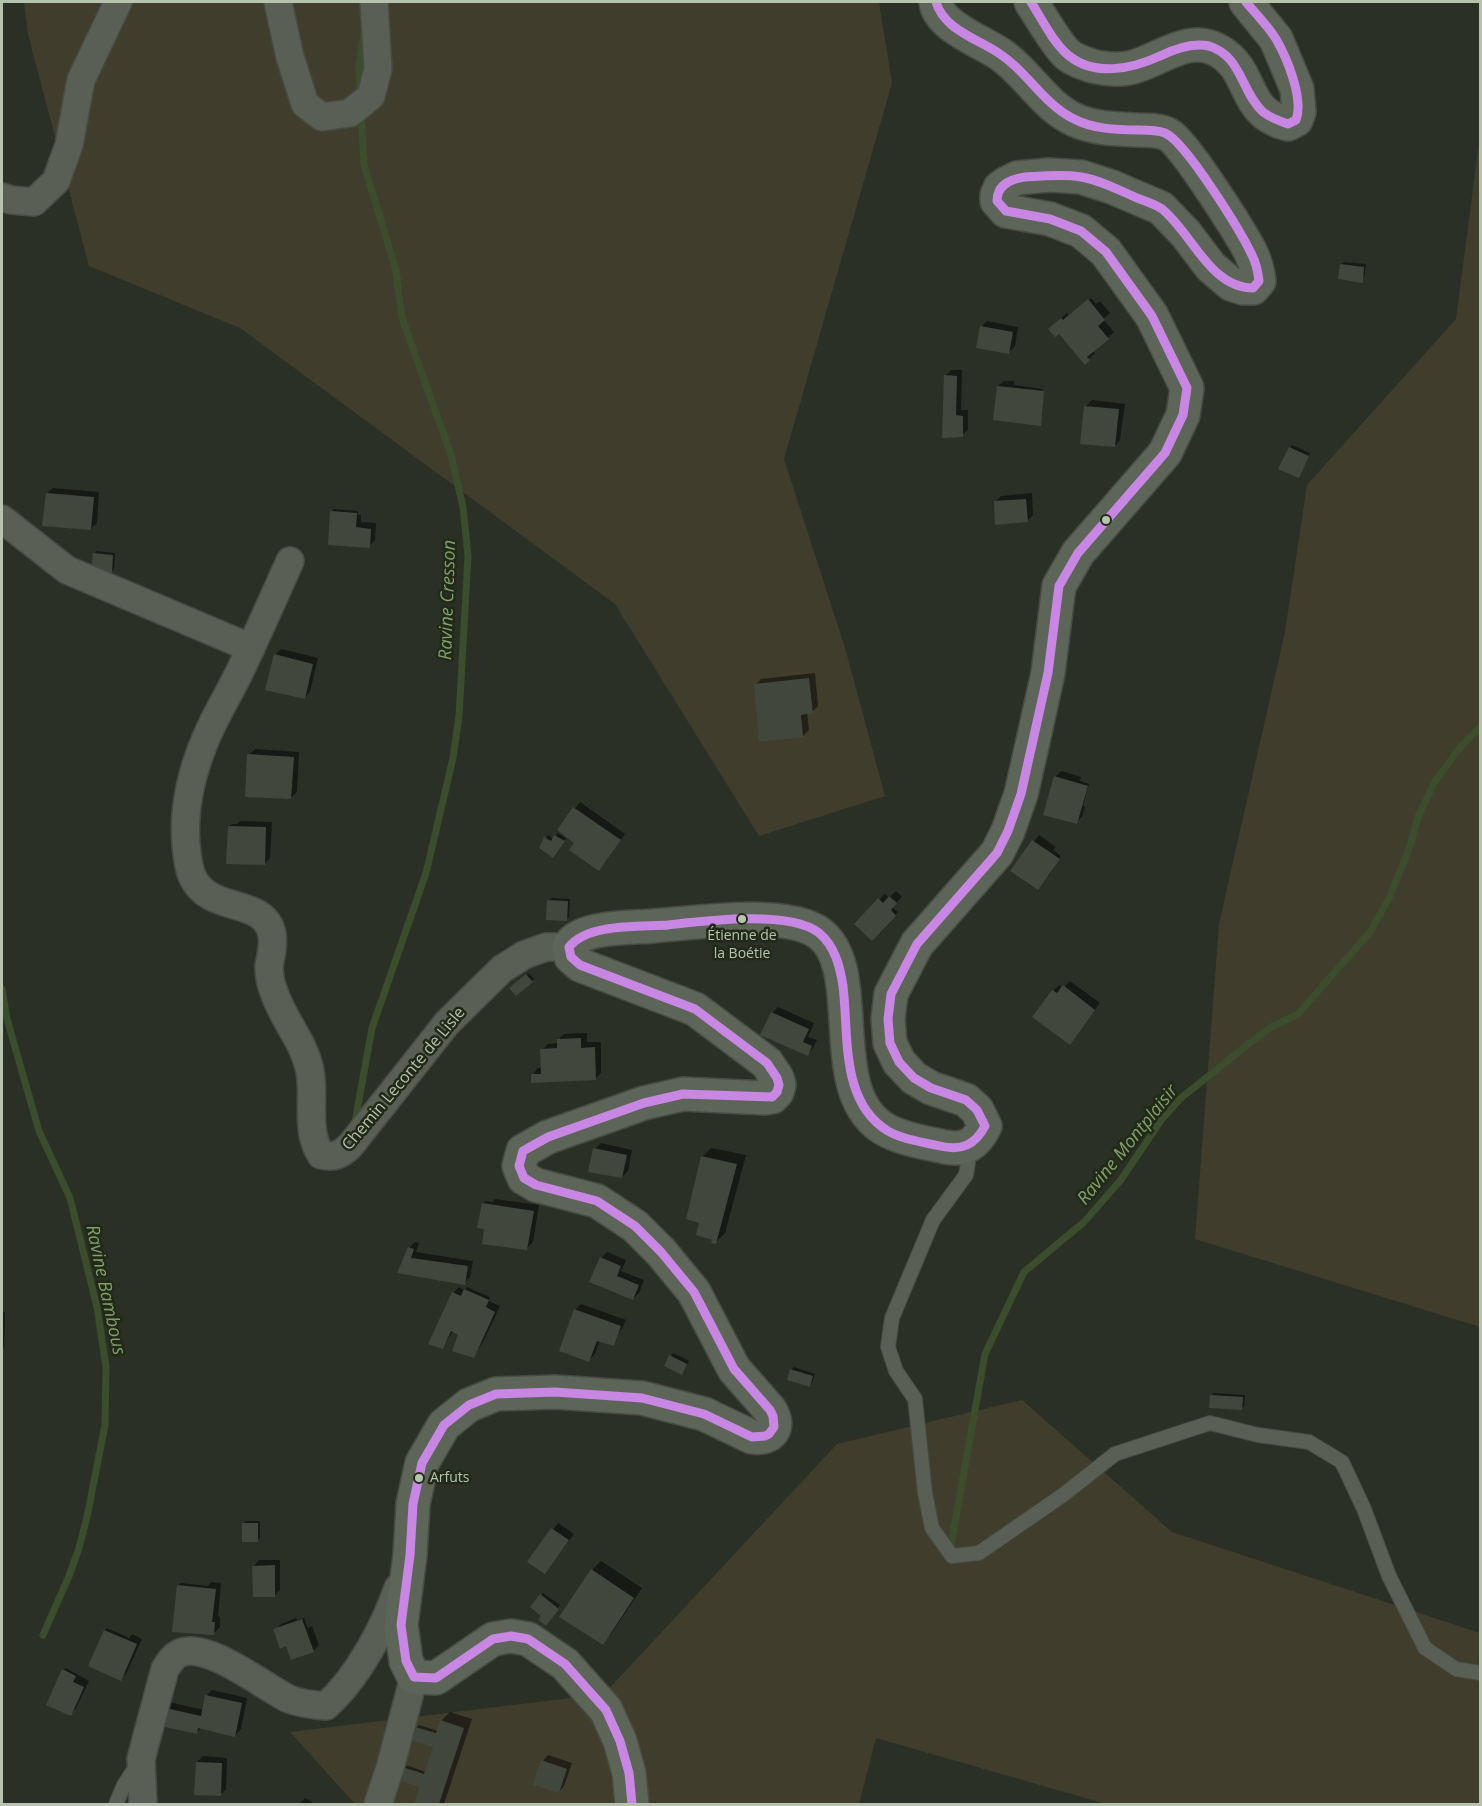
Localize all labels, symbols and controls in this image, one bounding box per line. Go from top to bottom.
unlabelled marker [1100,514,1112,526]
water label: Ravine Cresson [435,540,461,660]
marker: Étienne de la Boétie [736,913,748,925]
place label: Étienne de la Boétie [707,928,777,960]
street label: Chemin Leconte de Lisle [338,1004,470,1154]
water label: Ravine Montplaisir [1073,1081,1183,1209]
water label: Ravine Bambous [81,1223,129,1357]
place label: Arfuts [430,1470,470,1486]
marker: Arfuts [413,1472,425,1484]

